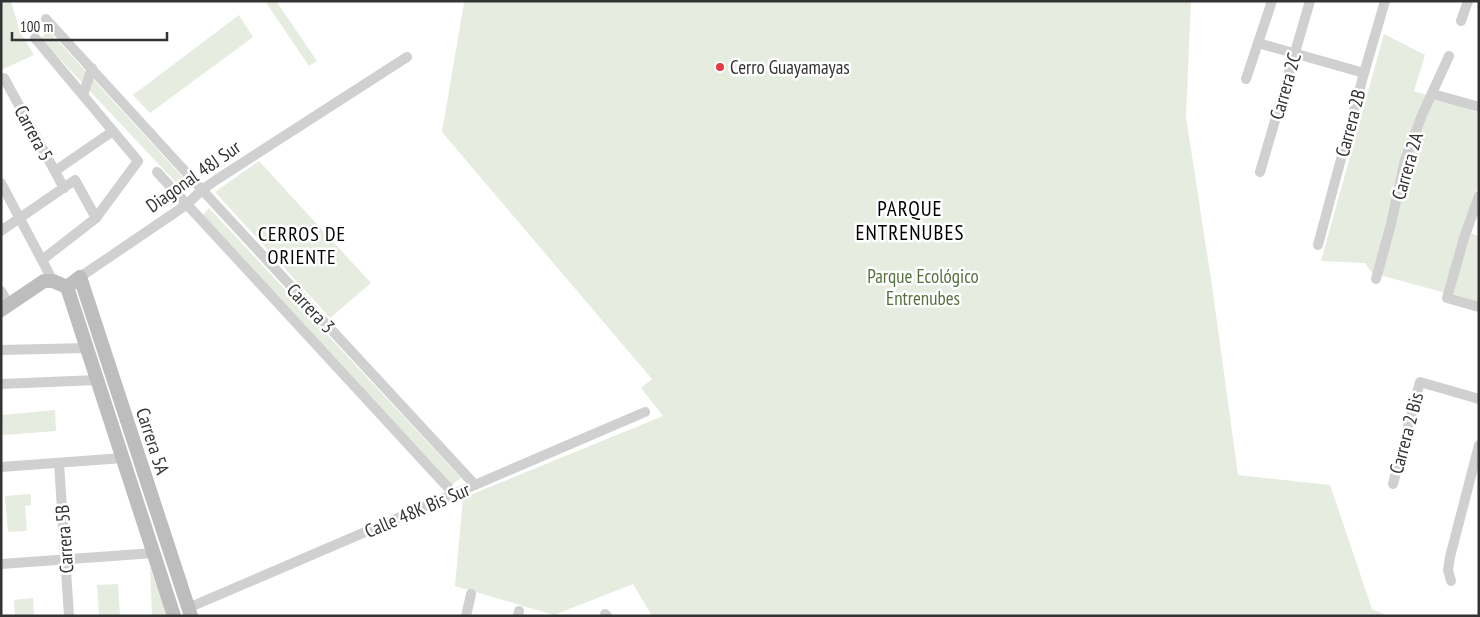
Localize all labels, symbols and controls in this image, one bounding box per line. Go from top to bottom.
scale bar [12,10,168,42]
text: 100 m [20,17,53,36]
street label: Carrera 2C [1264,50,1306,122]
place label: Cerro Guayamayas [730,55,850,79]
marker: Cerro Guayamayas [714,61,726,73]
street label: Carrera 2B [1330,87,1370,159]
street label: Carrera 5 [9,101,59,165]
street label: Carrera 2A [1386,130,1428,202]
street label: Diagonal 48J Sur [141,134,246,217]
district label: PARQUE ENTRENUBES [856,195,964,246]
district label: CERROS DE ORIENTE [258,221,346,270]
park label: Parque Ecológico Entrenubes [867,264,979,310]
street label: Carrera 3 [282,278,340,338]
street label: Carrera 2 Bis [1384,390,1428,476]
street label: Carrera 5A [131,405,175,477]
street label: Calle 48K Bis Sur [361,477,474,543]
street label: Carrera 5B [50,504,78,574]

